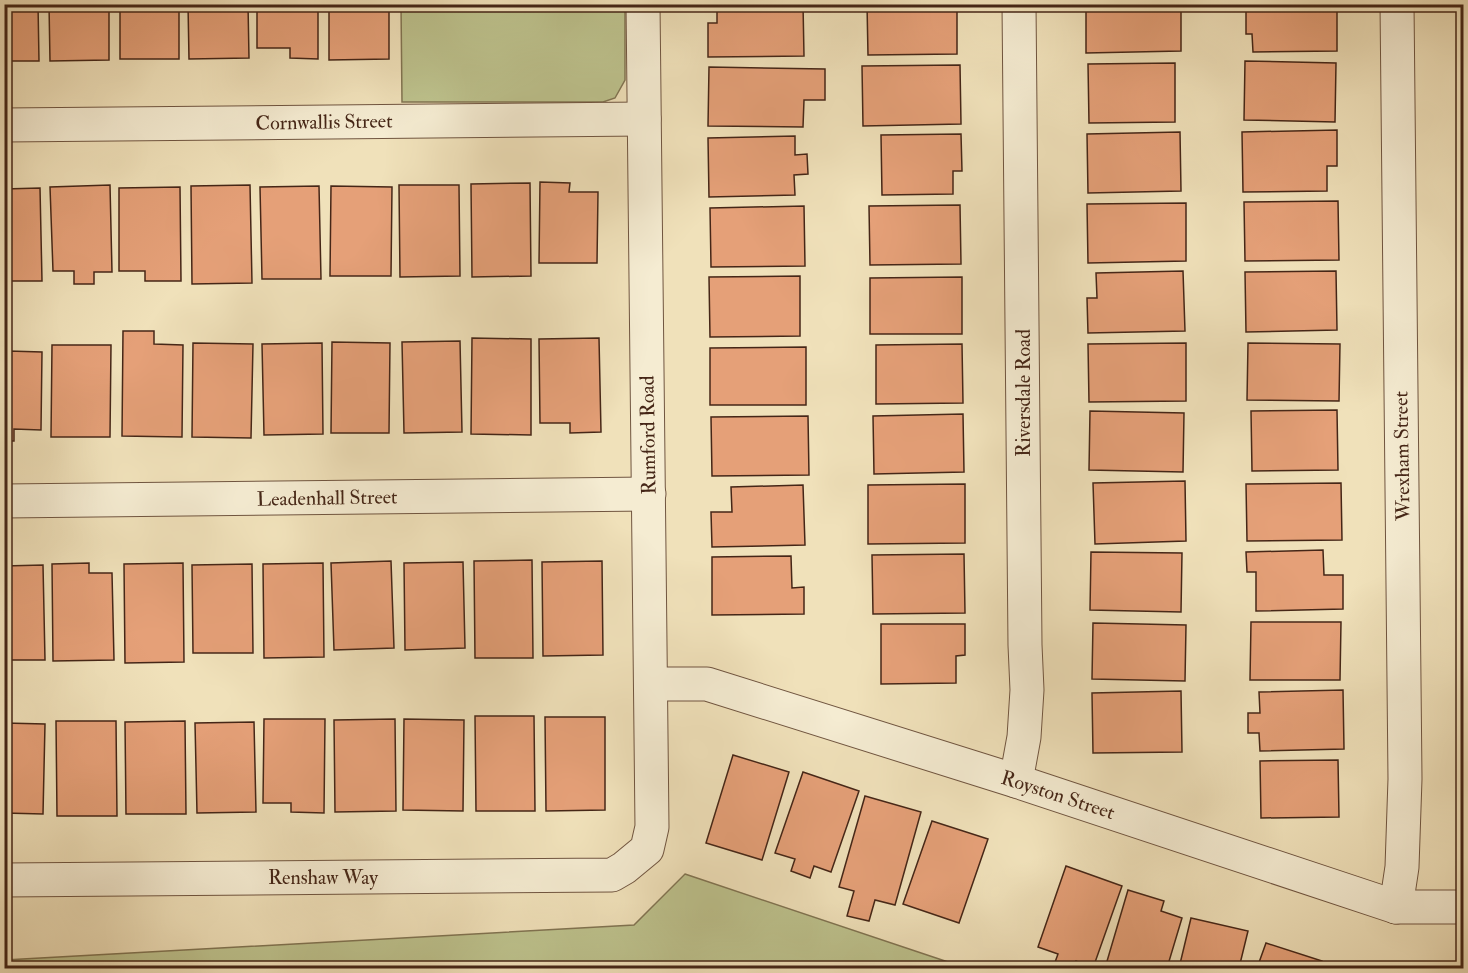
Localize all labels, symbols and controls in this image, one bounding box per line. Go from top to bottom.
street label: Cornwallis Street [255,108,393,136]
street label: Riversdale Road [1011,329,1036,457]
street label: Rumford Road [634,375,662,495]
street label: Wrexham Street [1388,390,1416,522]
street label: Leadenhall Street [256,484,398,512]
street label: Royston Street [998,765,1119,825]
street label: Renshaw Way [268,865,379,890]

